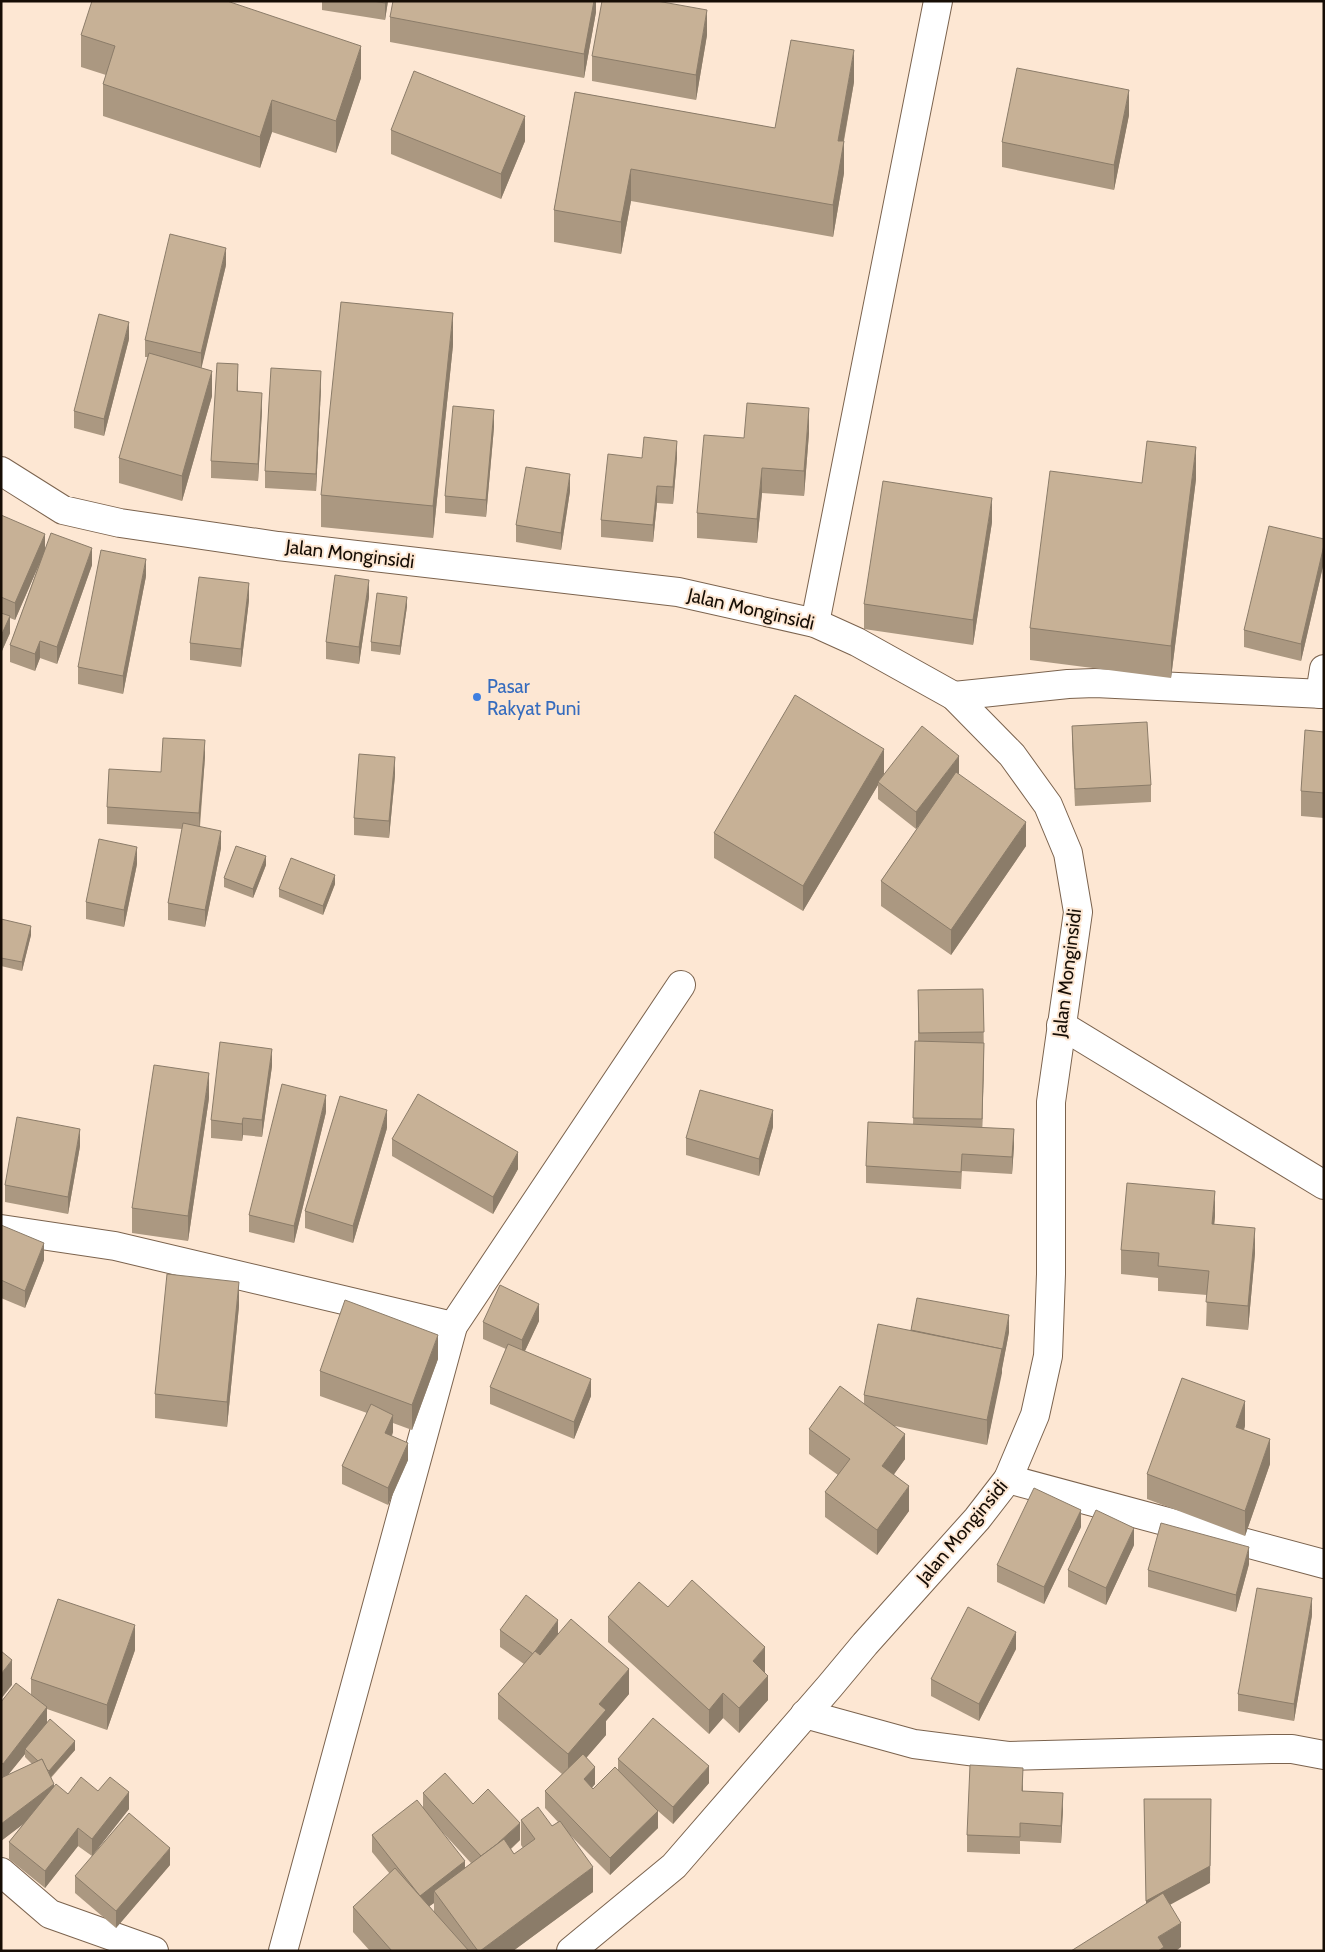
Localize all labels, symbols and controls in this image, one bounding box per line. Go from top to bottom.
street label: Jalan Monginsidi [283,535,416,573]
street label: Jalan Monginsidi [684,583,817,635]
place label: Pasar Rakyat Puni [487,675,580,720]
marker: Pasar Rakyat Puni [471,691,483,703]
street label: Jalan Monginsidi [1048,907,1086,1040]
street label: Jalan Monginsidi [911,1475,1012,1590]

